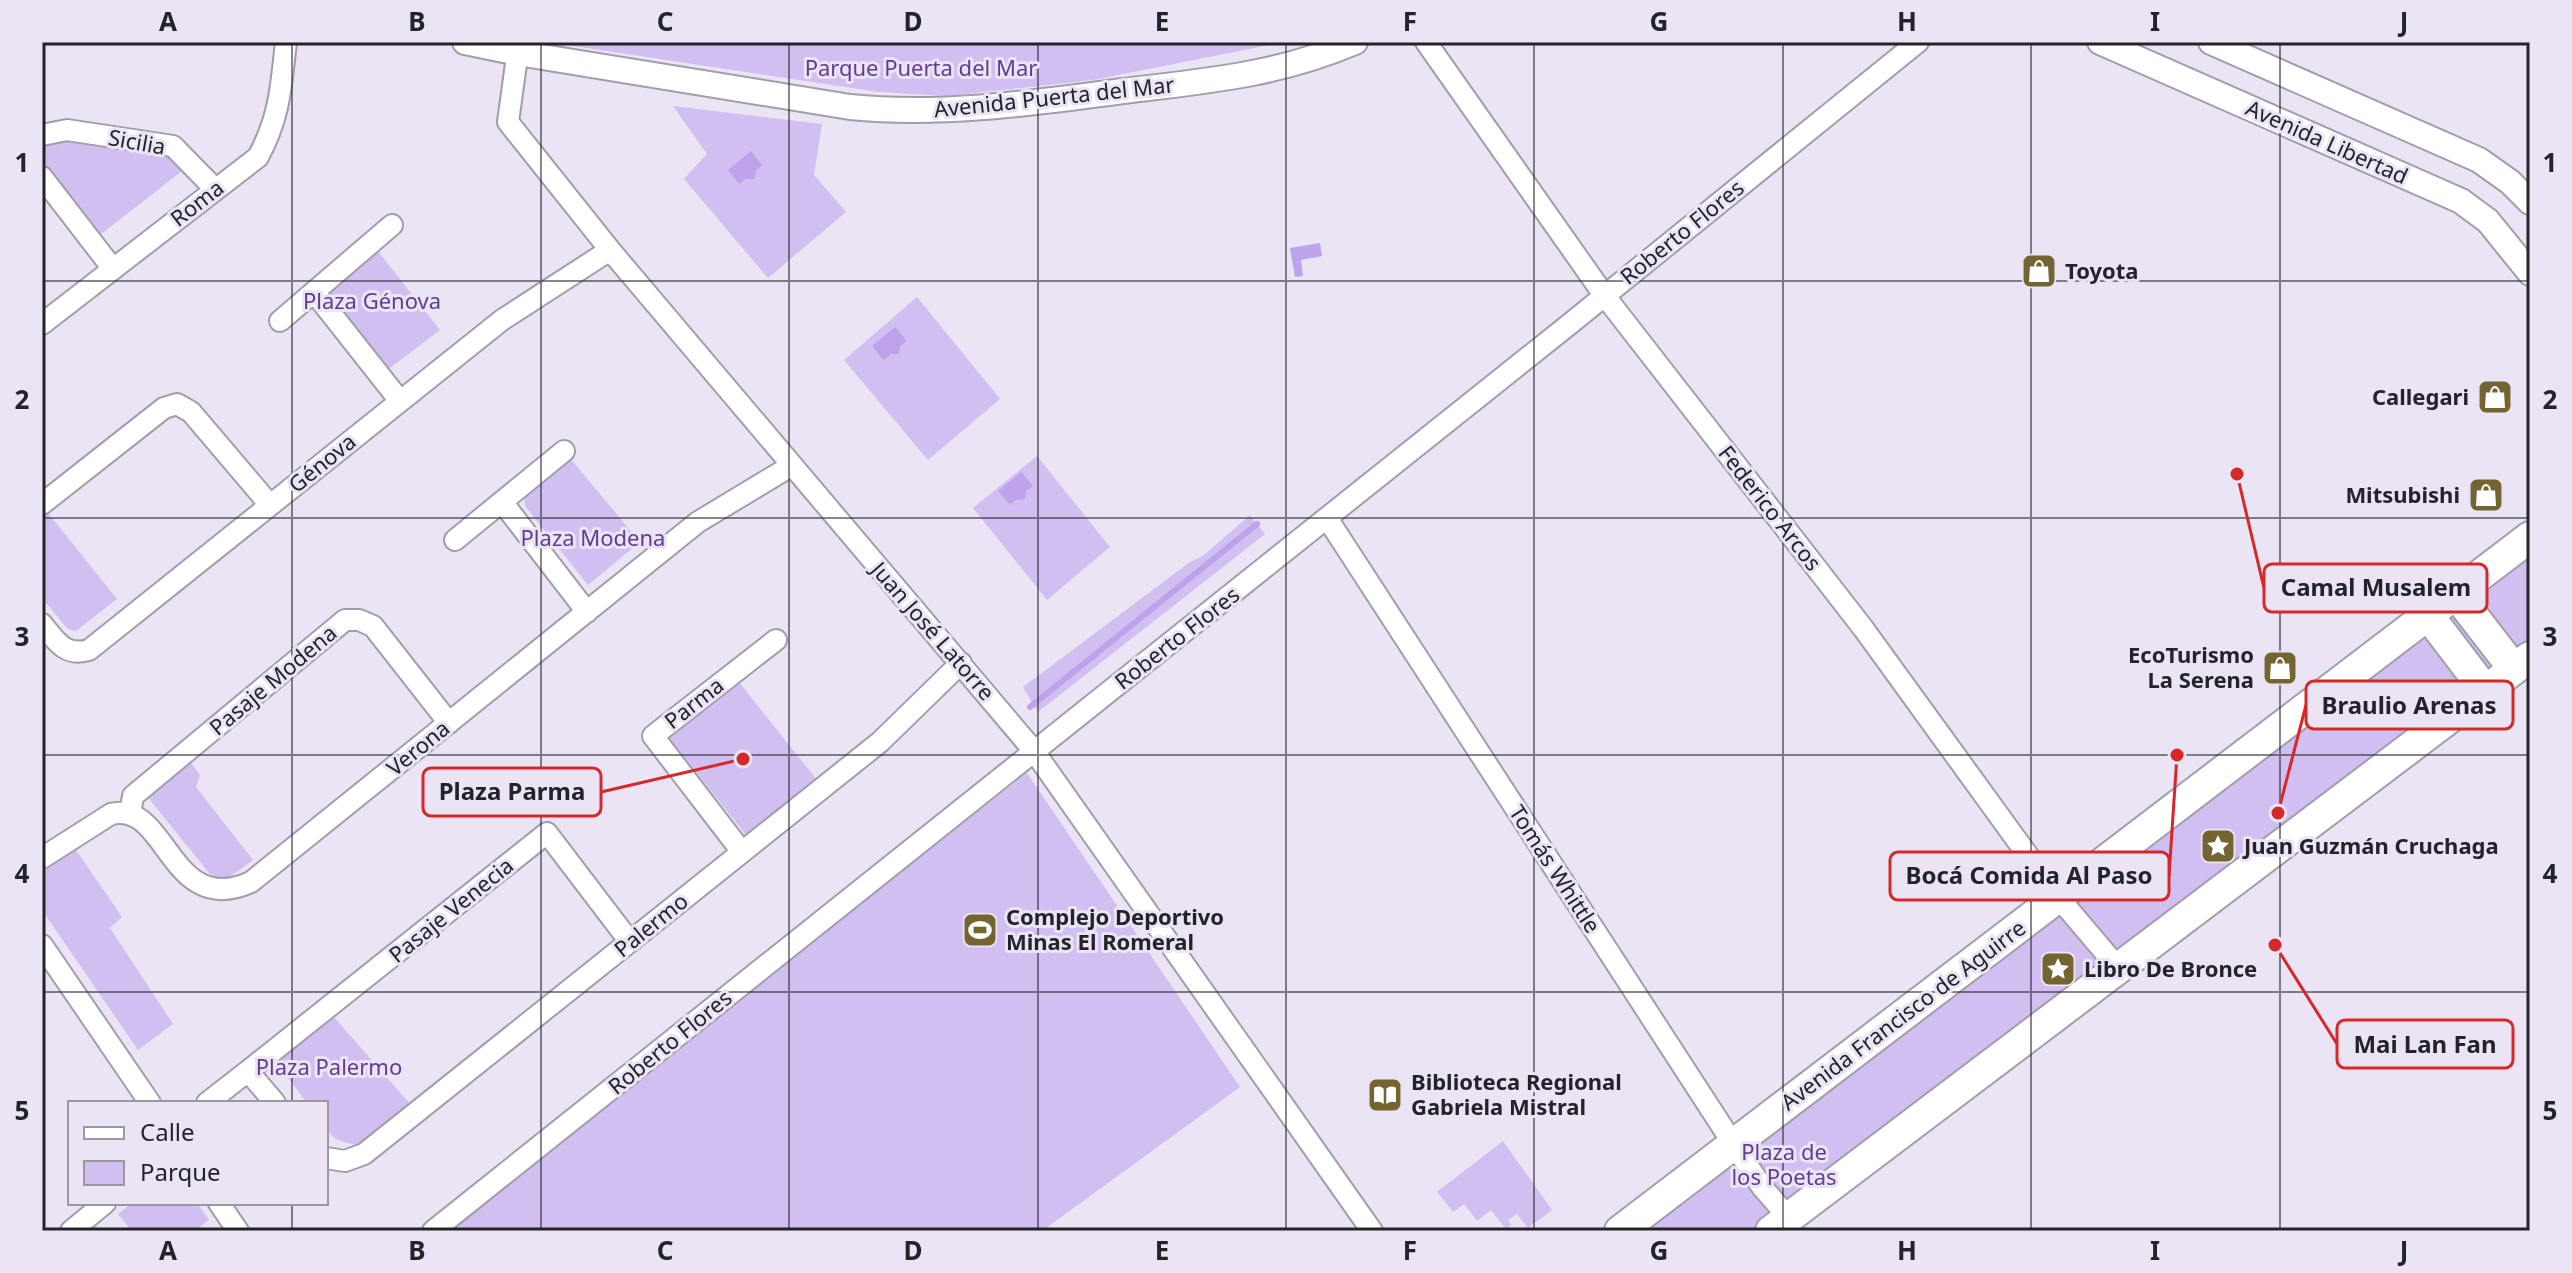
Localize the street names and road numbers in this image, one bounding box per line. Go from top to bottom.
street label: Avenida Puerta del Mar [932,68,1176,124]
street label: Avenida Libertad [2242,92,2413,190]
street label: Sicilia [106,121,168,161]
street label: Roma [164,172,229,232]
street label: Roberto Flores [1613,172,1749,290]
street label: Génova [281,426,361,499]
street label: Federico Arcos [1712,439,1829,576]
street label: Juan José Latorre [864,553,1002,706]
street label: Roberto Flores [1108,579,1245,696]
street label: Pasaje Modena [202,617,342,741]
street label: Parma [657,670,729,735]
street label: Verona [380,713,455,782]
street label: Tomás Whittle [1503,799,1608,938]
street label: Pasaje Venecia [382,850,519,969]
street label: Palermo [607,885,694,963]
street label: Avenida Francisco de Aguirre [1774,912,2031,1116]
street label: Roberto Flores [601,982,737,1100]

